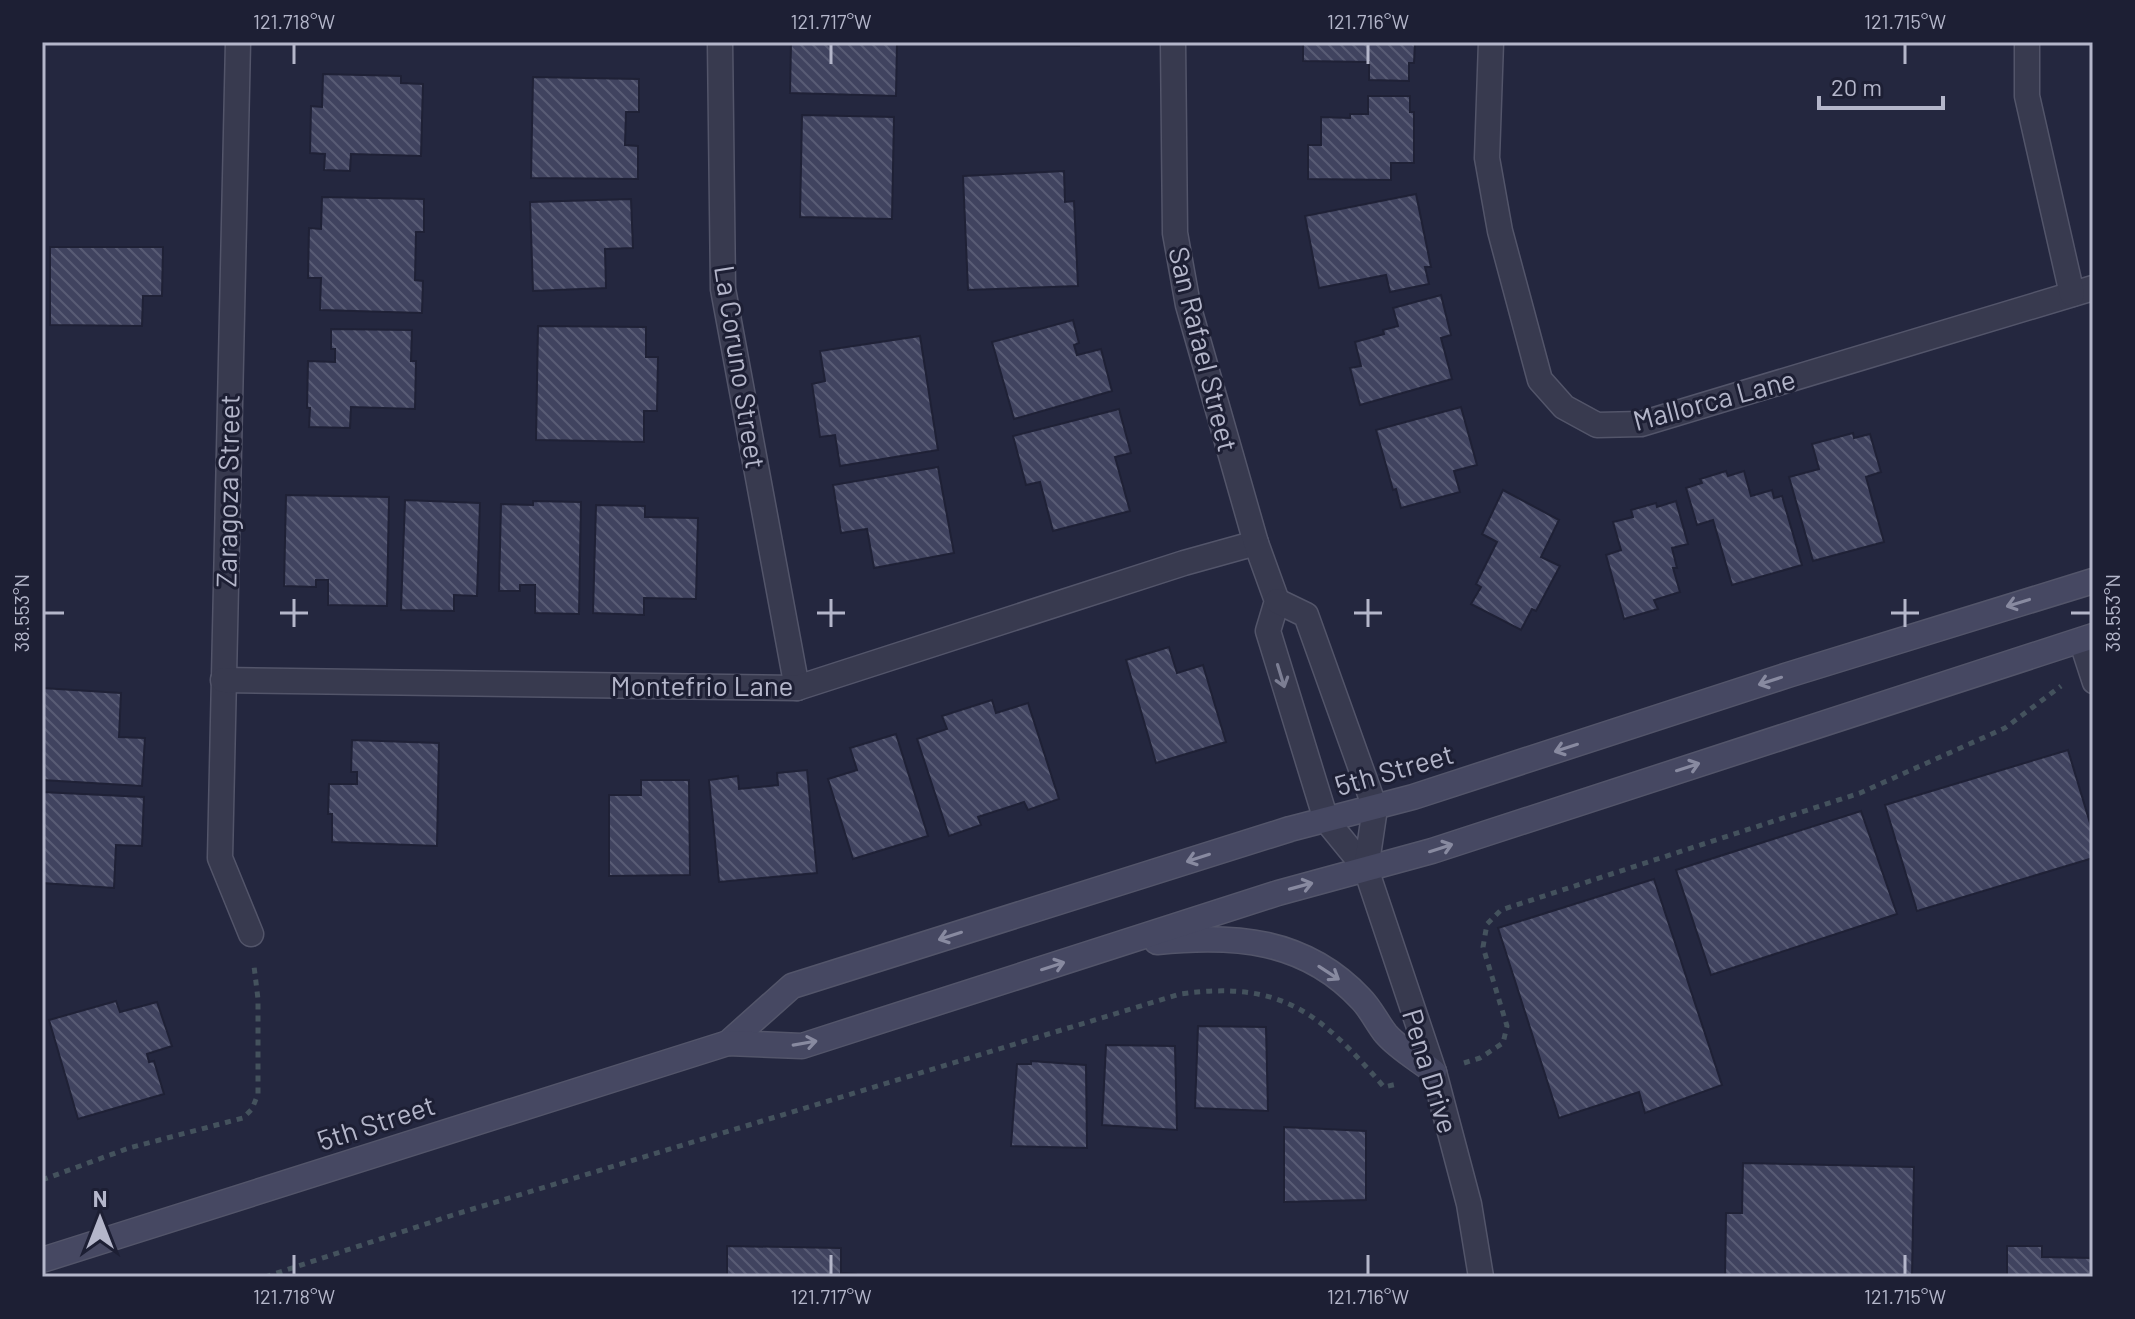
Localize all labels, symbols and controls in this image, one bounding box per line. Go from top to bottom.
text: 121.718°W [253,9,335,33]
text: 121.717°W [790,9,872,33]
text: 121.716°W [1327,9,1409,33]
text: 121.715°W [1864,9,1946,33]
scale bar [1819,60,1943,110]
text: 20 m [1831,72,1882,101]
street label: San Rafael Street [1162,243,1246,455]
street label: La Coruno Street [708,263,774,471]
street label: Mallorca Lane [1629,361,1799,437]
street label: Zaragoza Street [208,394,246,588]
text: 38.553°N [9,574,33,652]
text: 38.553°N [2100,574,2124,652]
one-way arrow [2006,596,2032,611]
one-way arrow [1274,662,1289,688]
street label: Montefrio Lane [610,668,794,702]
one-way arrow [1758,674,1783,689]
street label: 5th Street [1331,736,1457,802]
one-way arrow [1553,741,1578,756]
one-way arrow [1676,759,1701,774]
one-way arrow [1428,839,1453,854]
one-way arrow [1185,851,1211,866]
one-way arrow [1287,878,1313,893]
one-way arrow [937,930,962,945]
one-way arrow [1041,958,1066,973]
one-way arrow [1317,965,1340,981]
street label: Pena Drive [1396,1005,1466,1137]
one-way arrow [792,1034,818,1049]
street label: 5th Street [313,1087,439,1157]
north arrow [60,1179,140,1259]
text: N [93,1185,107,1211]
text: 121.718°W [253,1284,335,1308]
text: 121.717°W [790,1284,872,1308]
text: 121.716°W [1327,1284,1409,1308]
text: 121.715°W [1864,1284,1946,1308]

